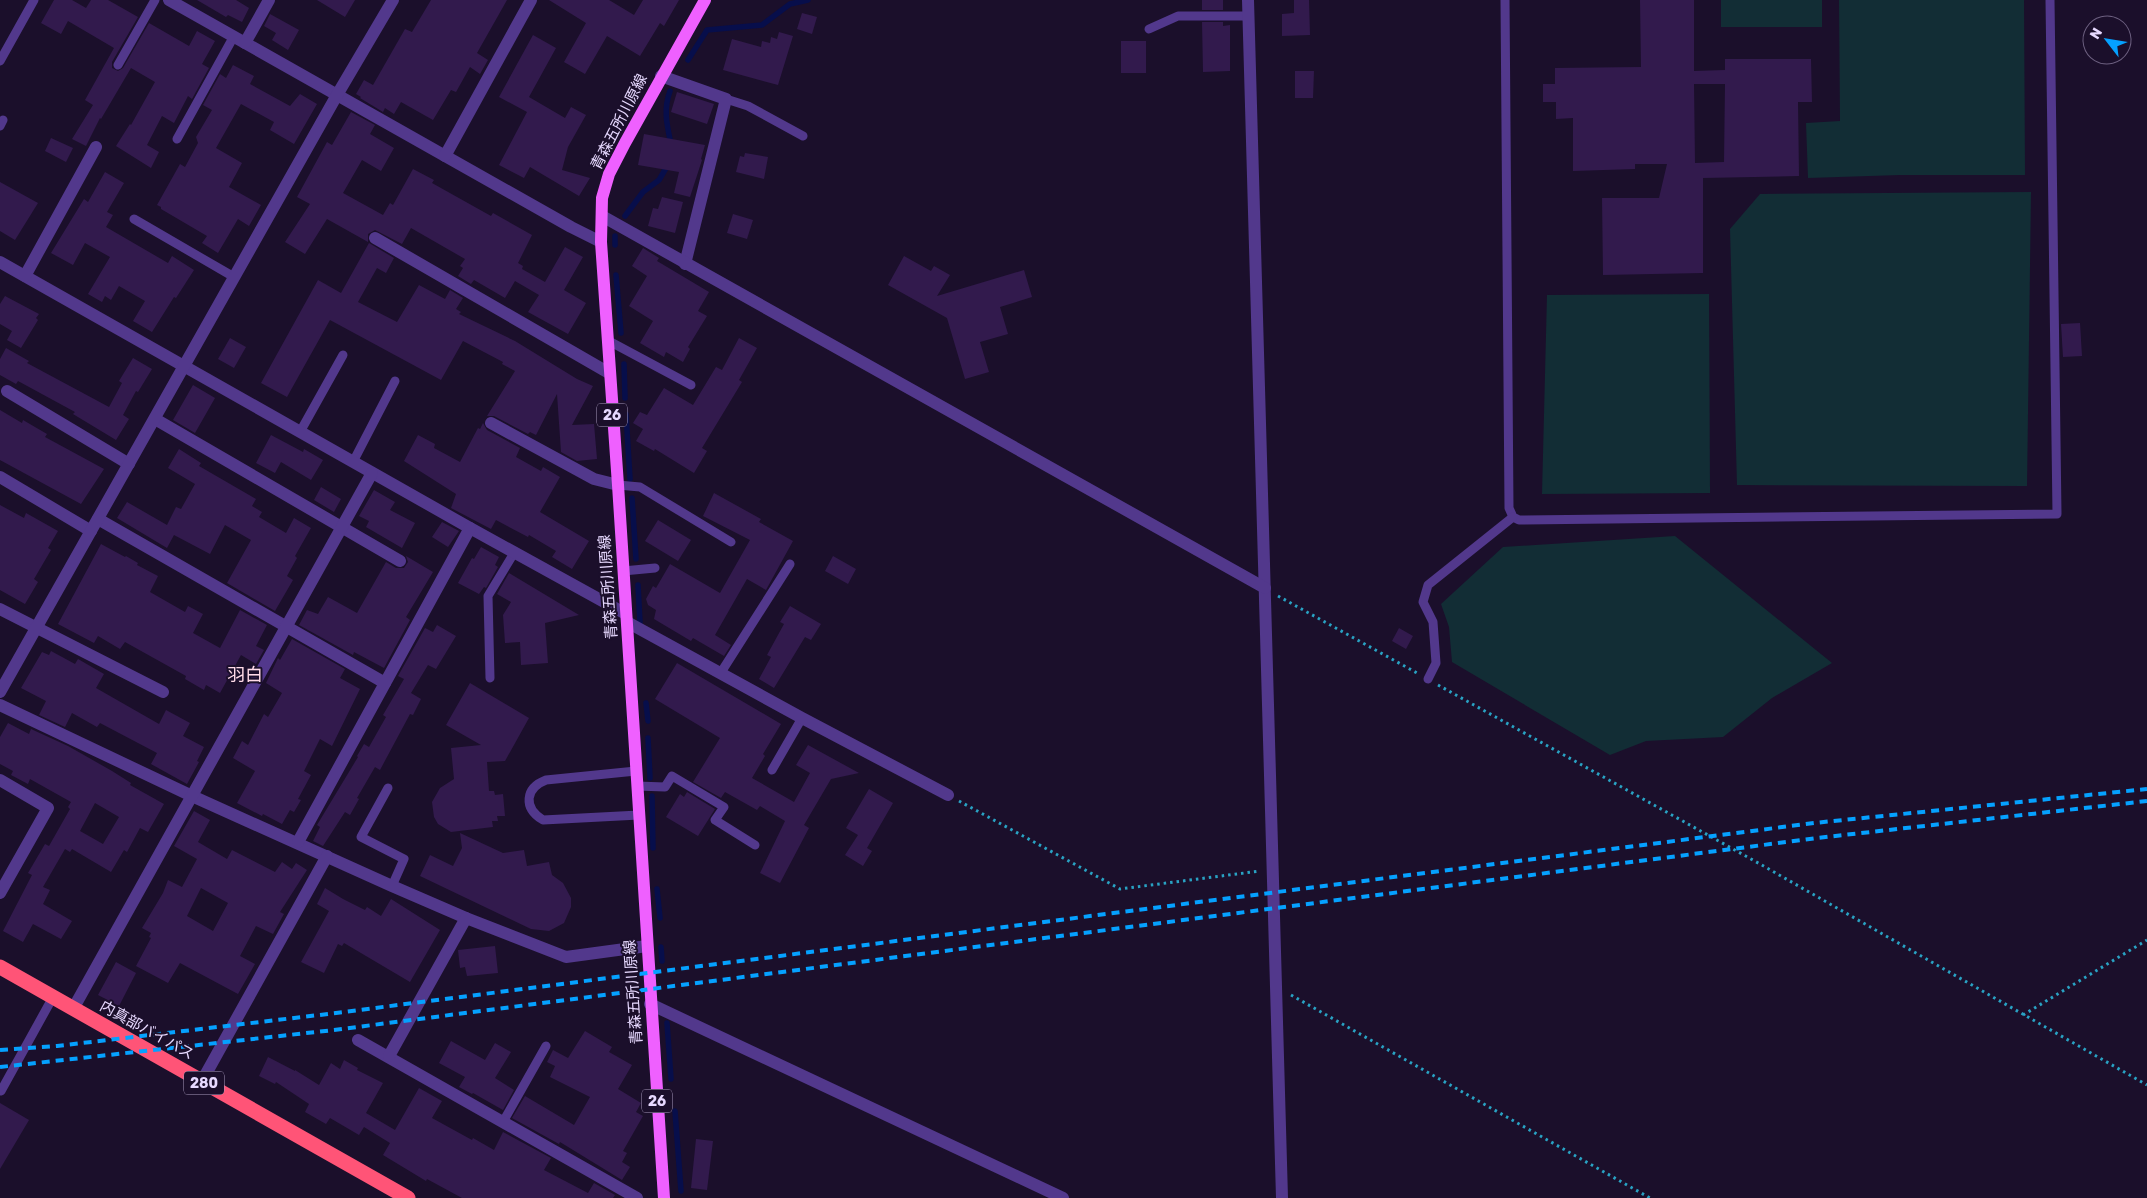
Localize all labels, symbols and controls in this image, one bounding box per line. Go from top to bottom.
north arrow [2082,15,2132,65]
text: N [2086,25,2106,42]
street label: 青森五所川原線 [587,71,651,173]
road number: 26 [597,404,627,426]
street label: 青森五所川原線 [595,534,621,640]
district label: 羽白 [227,664,263,686]
street label: 青森五所川原線 [620,939,646,1045]
street label: 内真部バイパス [97,997,197,1063]
road number: 280 [184,1072,224,1094]
road number: 26 [642,1090,672,1112]

